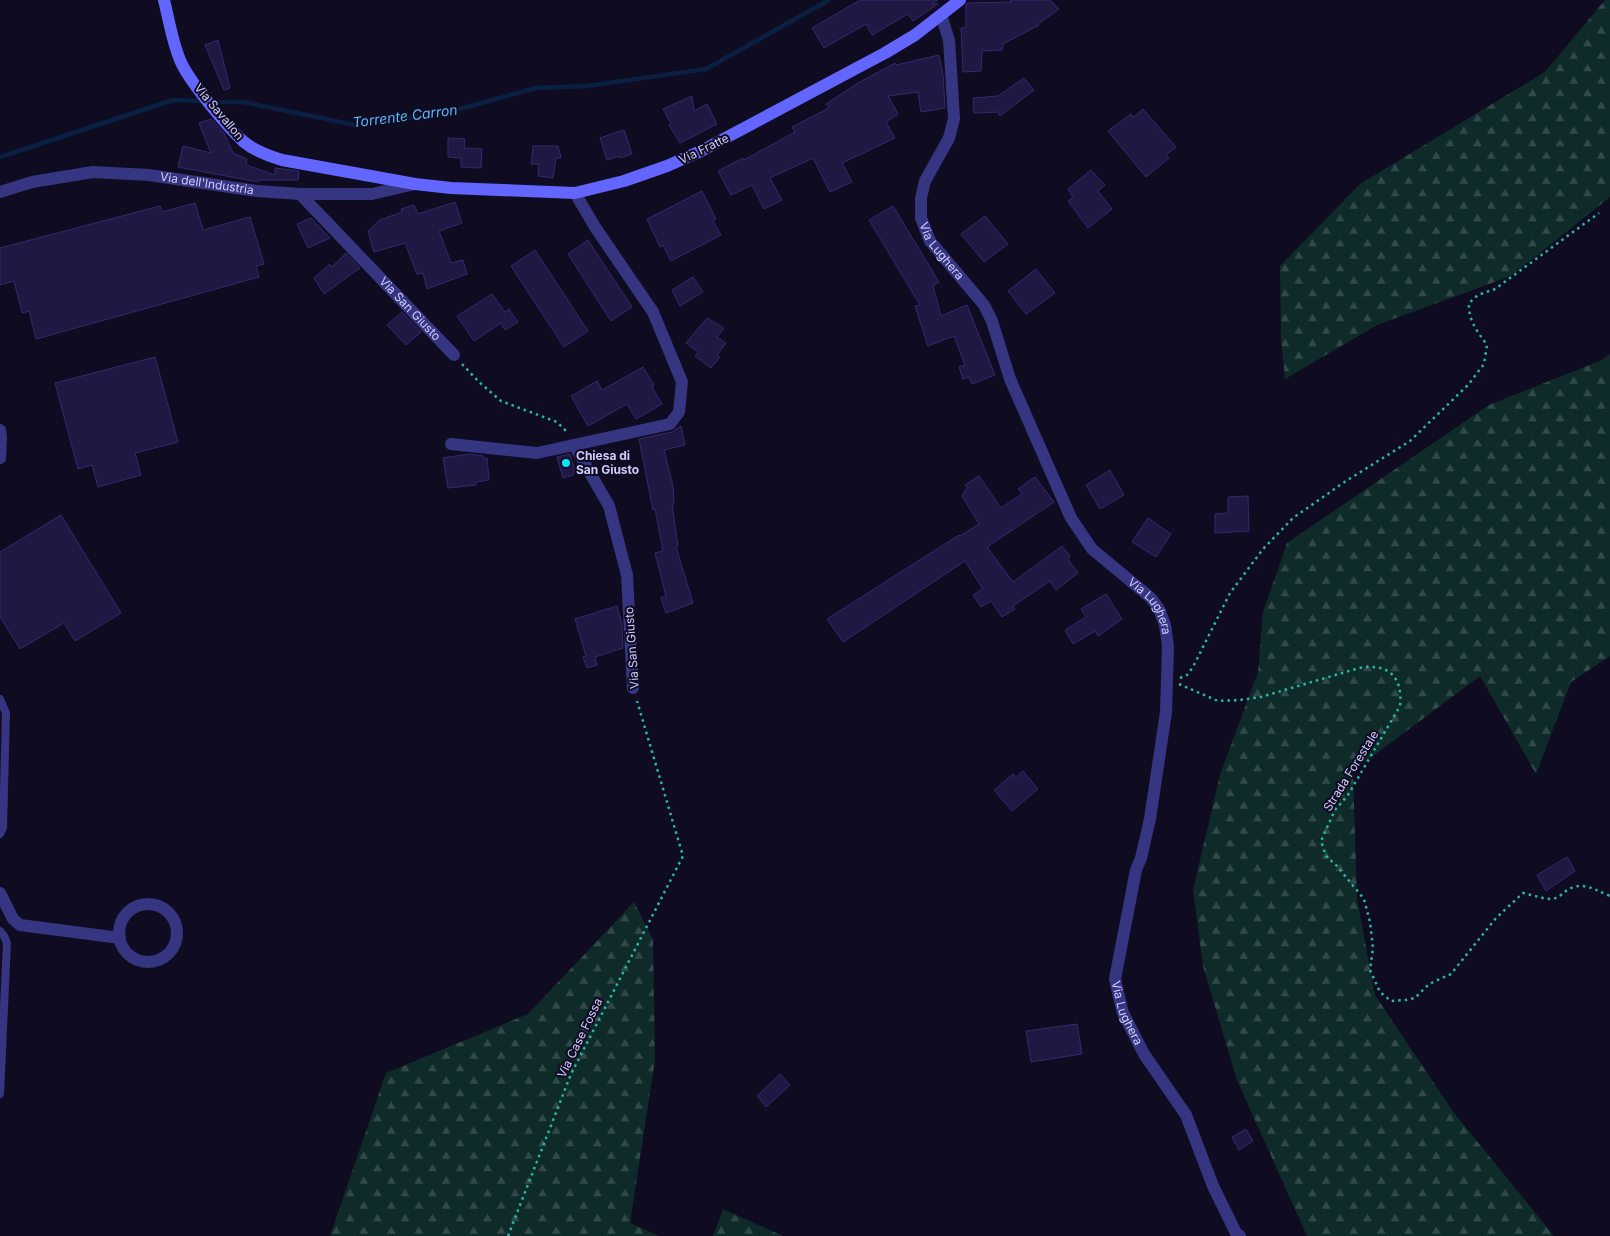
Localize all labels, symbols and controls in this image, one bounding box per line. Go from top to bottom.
street label: Via Savallon [191,80,247,143]
water label: Torrente Carron [351,101,458,130]
street label: Via Fratte [676,130,731,167]
street label: Via dell'Industria [159,169,255,197]
street label: Via Lughera [916,220,967,283]
street label: Via San Giusto [376,274,444,344]
place label: Chiesa di San Giusto [576,448,639,477]
marker: Chiesa di San Giusto [560,457,572,469]
street label: Via Lughera [1125,574,1174,635]
street label: Via San Giusto [621,606,642,690]
street label: Strada Forestale [1320,728,1381,814]
street label: Via Lughera [1109,979,1146,1047]
street label: Via Case Fossa [554,996,605,1080]

